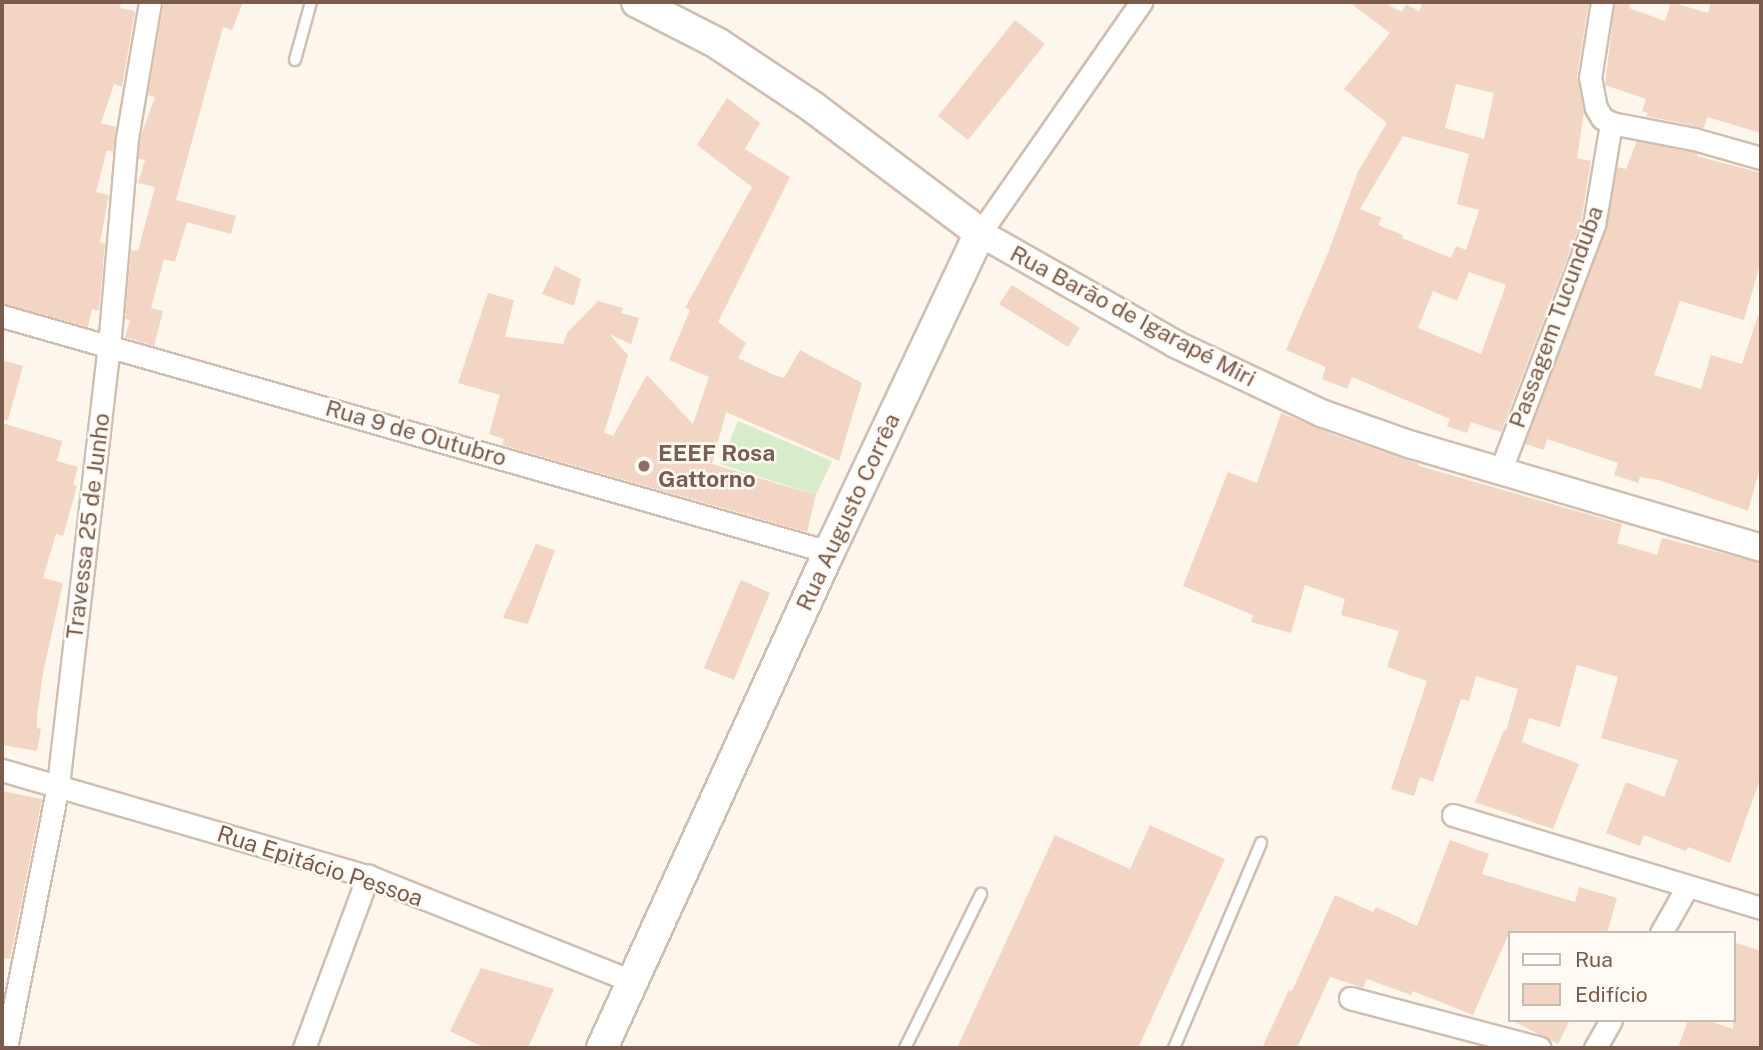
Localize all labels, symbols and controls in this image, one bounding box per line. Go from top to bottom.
street label: Passagem Tucunduba [1503,202,1609,432]
street label: Rua Barão de Igarapé Miri [1005,239,1261,393]
street label: Rua 9 de Outubro [322,394,510,472]
street label: Rua Augusto Corrêa [790,409,906,615]
street label: Travessa 25 de Junho [60,411,116,641]
place label: EEEF Rosa Gattorno [658,439,775,493]
marker: EEEF Rosa Gattorno [636,458,652,474]
street label: Rua Epitácio Pessoa [214,820,426,912]
legend [1508,931,1735,1022]
text: Rua [1575,947,1613,972]
text: Edifício [1575,982,1648,1007]

